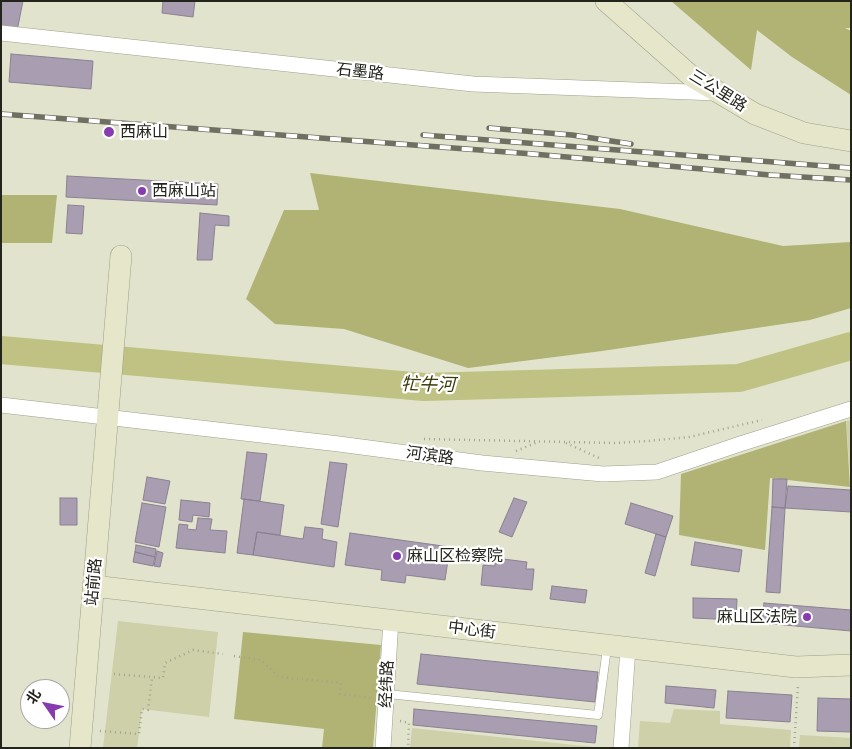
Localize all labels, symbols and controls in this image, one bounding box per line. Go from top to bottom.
street label: 石墨路 [335,60,385,84]
street label: 三公里路 [686,66,750,116]
place label: 西麻山 [120,122,168,142]
marker: 西麻山 [102,125,116,139]
place label: 西麻山站 [152,181,216,201]
marker: 西麻山站 [136,185,148,197]
water label: 牤牛河 [401,374,455,396]
street label: 河滨路 [405,443,455,469]
place label: 麻山区检察院 [407,546,503,566]
marker: 麻山区检察院 [391,550,403,562]
street label: 站前路 [82,557,106,607]
place label: 麻山区法院 [717,607,797,627]
marker: 麻山区法院 [801,611,813,623]
street label: 中心街 [447,618,497,642]
street label: 经纬路 [376,660,398,708]
north arrow [20,679,70,729]
text: 北 [22,686,45,707]

